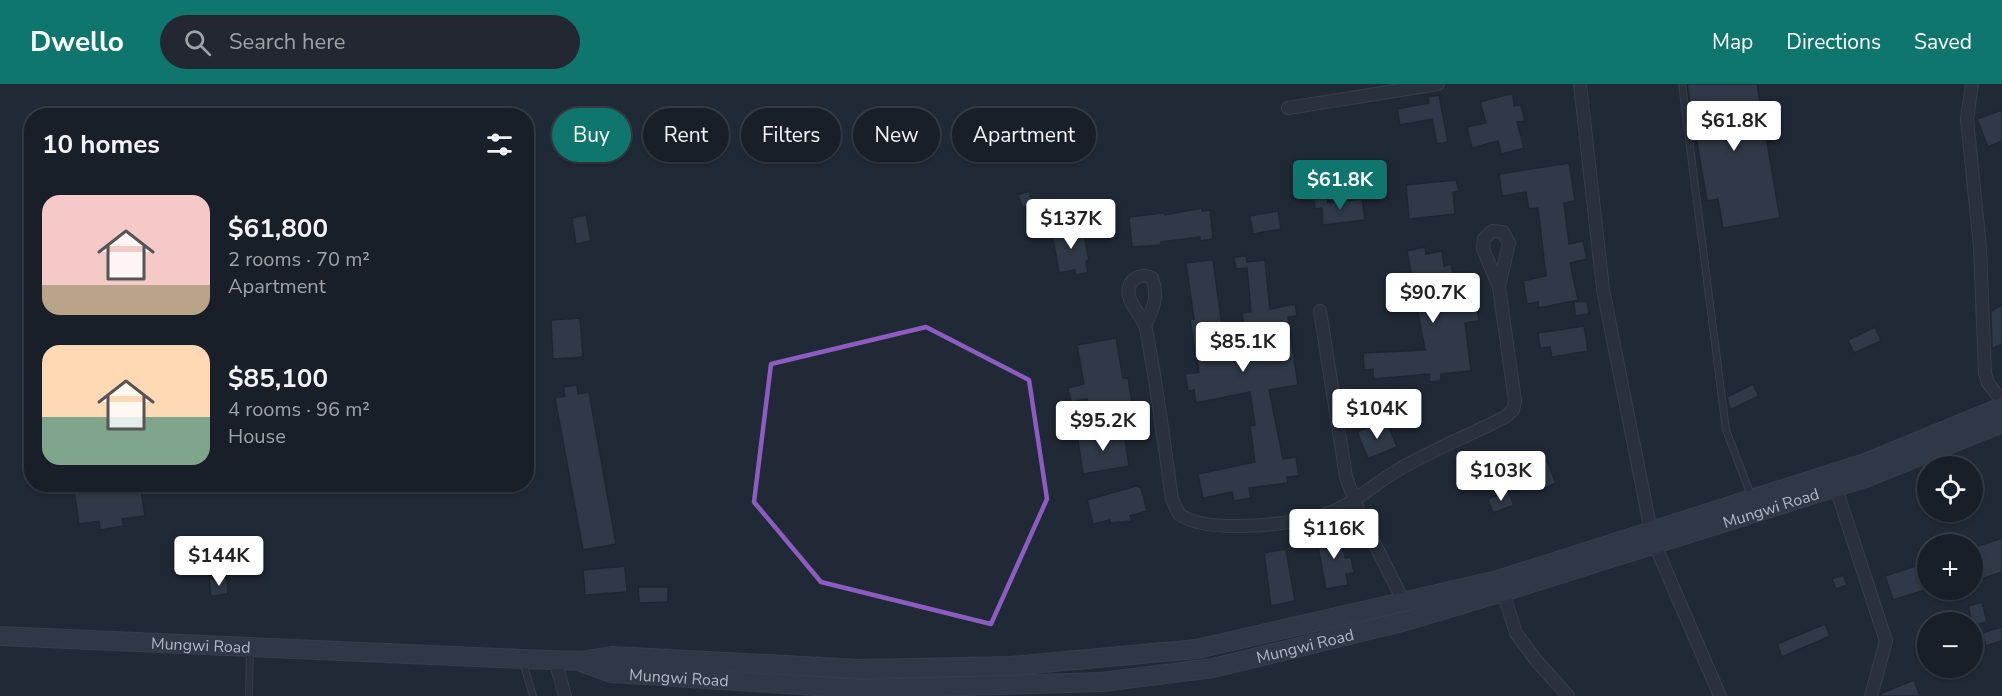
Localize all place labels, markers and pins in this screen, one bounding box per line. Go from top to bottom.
pin: $61.8K [1685,101,1783,152]
pin: $61.8K [1291,160,1389,211]
pin: $137K [1029,199,1113,250]
pin: $90.7K [1384,273,1482,324]
pin: $85.1K [1194,322,1292,373]
pin: $104K [1335,389,1419,440]
pin: $95.2K [1054,401,1152,452]
pin: $103K [1459,451,1543,502]
pin: $116K [1292,509,1376,560]
pin: $144K [177,536,261,587]

